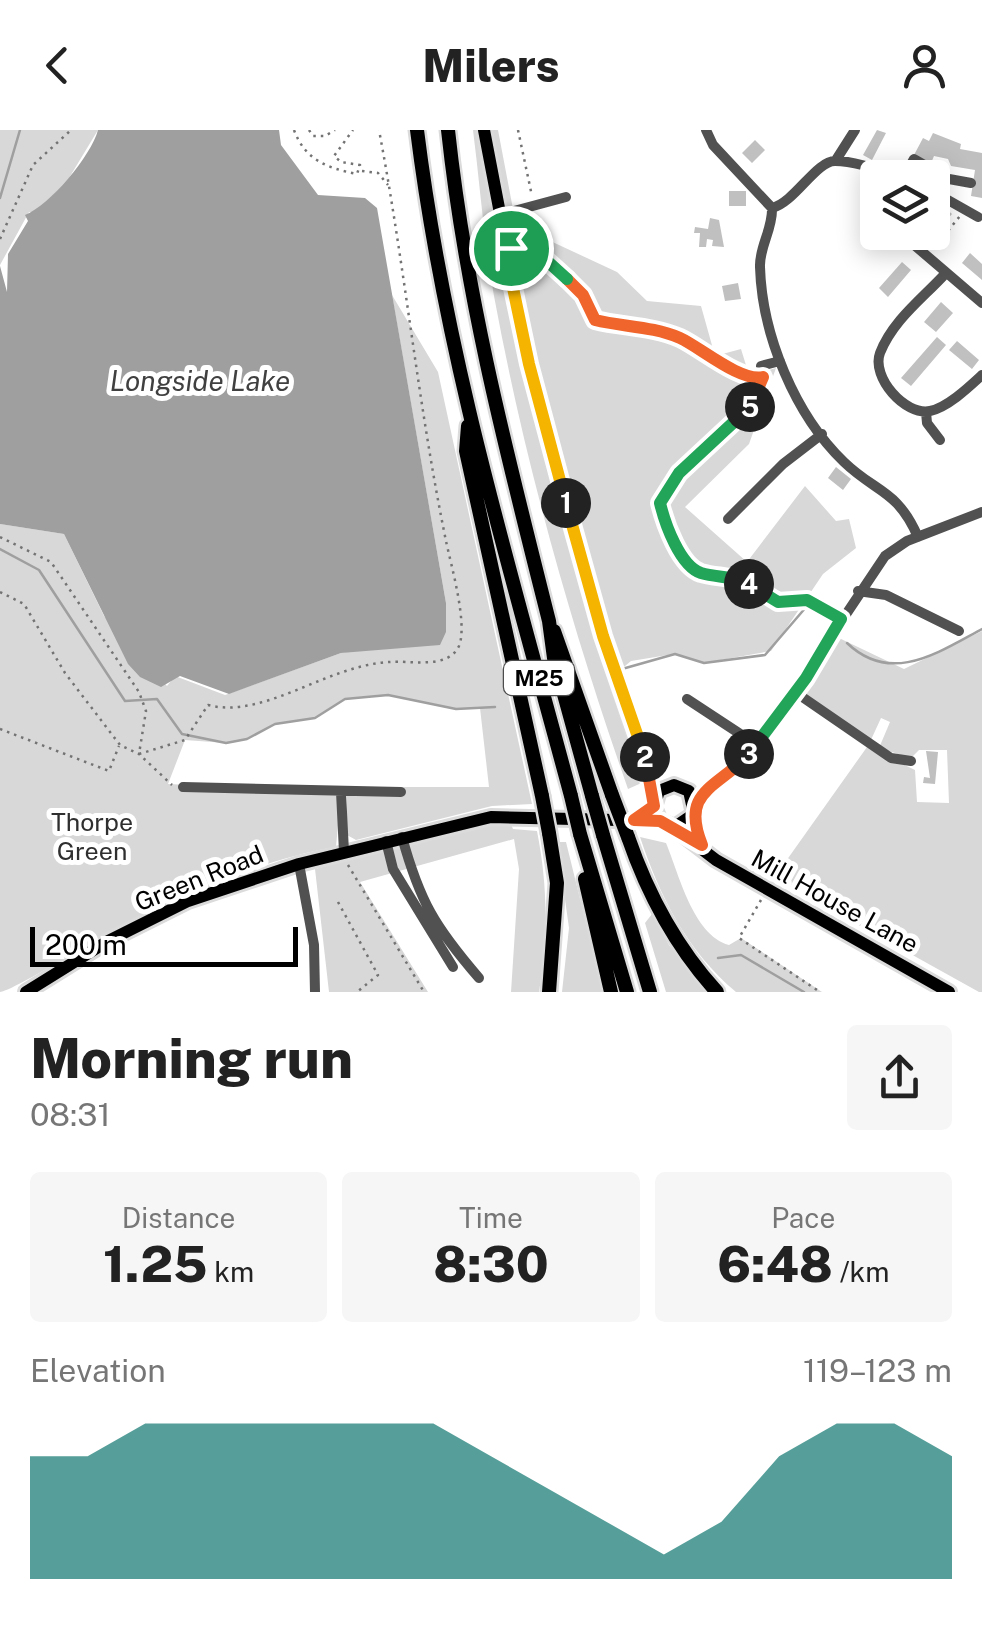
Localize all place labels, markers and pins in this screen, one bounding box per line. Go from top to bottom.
pin [469,206,554,291]
pin: 5 [725,382,775,432]
pin: 1 [541,478,591,528]
pin: 4 [724,559,774,609]
pin: 3 [724,729,774,779]
pin: 2 [620,732,670,782]

